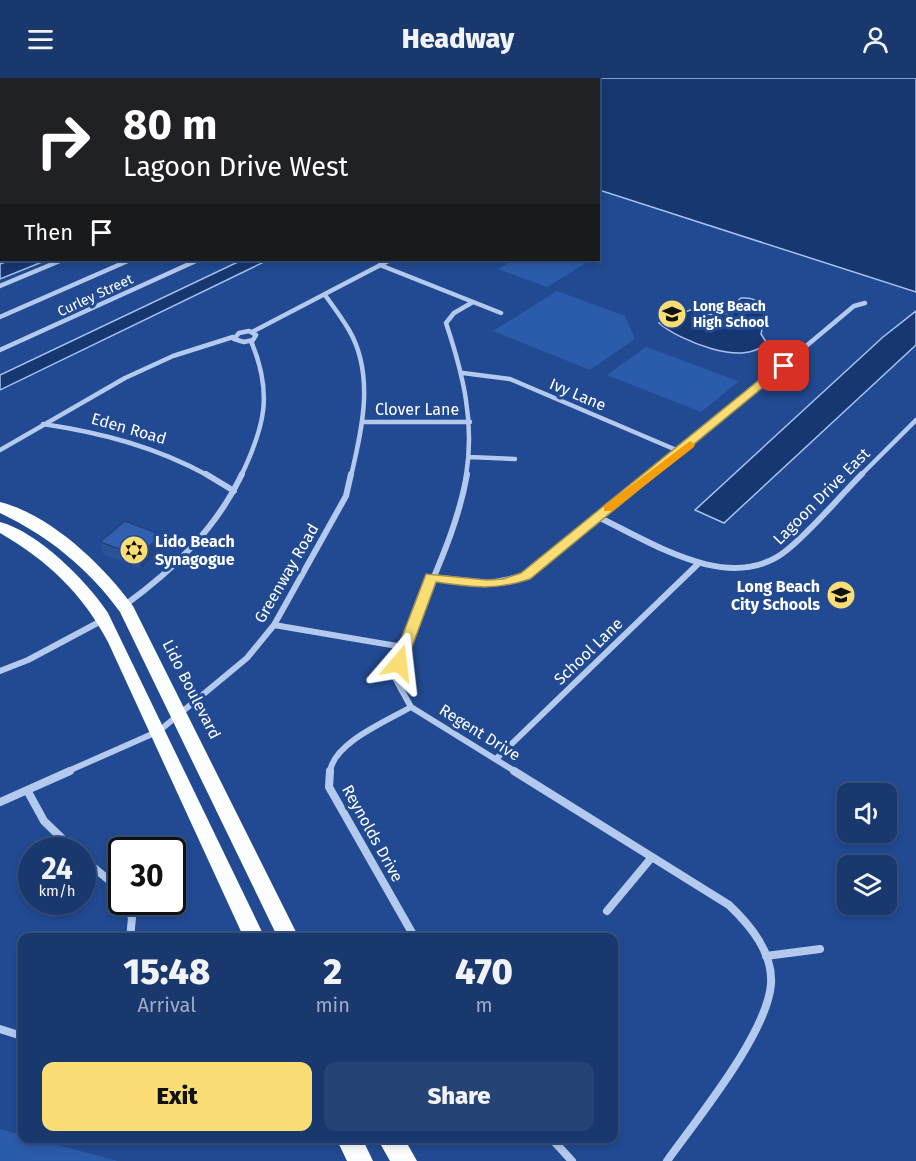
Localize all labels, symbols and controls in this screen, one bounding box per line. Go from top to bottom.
icon: menu [24,23,57,56]
text: Headway [402,23,514,55]
icon: person [859,23,892,56]
text: 80 m [123,100,217,150]
icon: right [24,102,102,180]
text: Lagoon Drive West [123,151,348,183]
icon: arrive [85,216,118,249]
text: Then [24,219,73,246]
street label: Curley Street [55,270,137,320]
school or university icon: Long Beach High School [656,298,688,330]
place label: Long Beach High School [693,298,770,331]
pin [758,340,809,391]
icon: arrive [767,349,800,382]
street label: Ivy Lane [547,374,609,415]
street label: Clover Lane [375,400,459,419]
street label: Eden Road [89,409,169,448]
street label: Lagoon Drive East [769,444,874,549]
street label: Greenway Road [250,520,323,626]
place label: Lido Beach Synagogue [155,532,235,569]
synagogue icon: Lido Beach Synagogue [118,534,150,566]
place label: Long Beach City Schools [731,577,820,614]
school or university icon: Long Beach City Schools [825,579,857,611]
street label: School Lane [550,614,627,689]
position arrow [367,631,431,695]
street label: Lido Boulevard [158,636,225,742]
street label: Regent Drive [436,700,524,765]
street label: Reynolds Drive [338,781,407,885]
map controls [837,783,897,915]
button: sound [837,783,897,843]
speed limit sign: 30 [108,837,186,915]
text: 24 [41,851,73,887]
button: layers [837,855,897,915]
text: km/h [38,882,76,900]
text: 15:48 [123,950,210,994]
text: 2 [323,950,342,994]
text: 470 [455,950,513,994]
text: Arrival [137,993,196,1017]
text: min [315,993,350,1017]
text: m [475,993,493,1017]
button: Exit [42,1062,312,1131]
button: Share [324,1062,594,1131]

